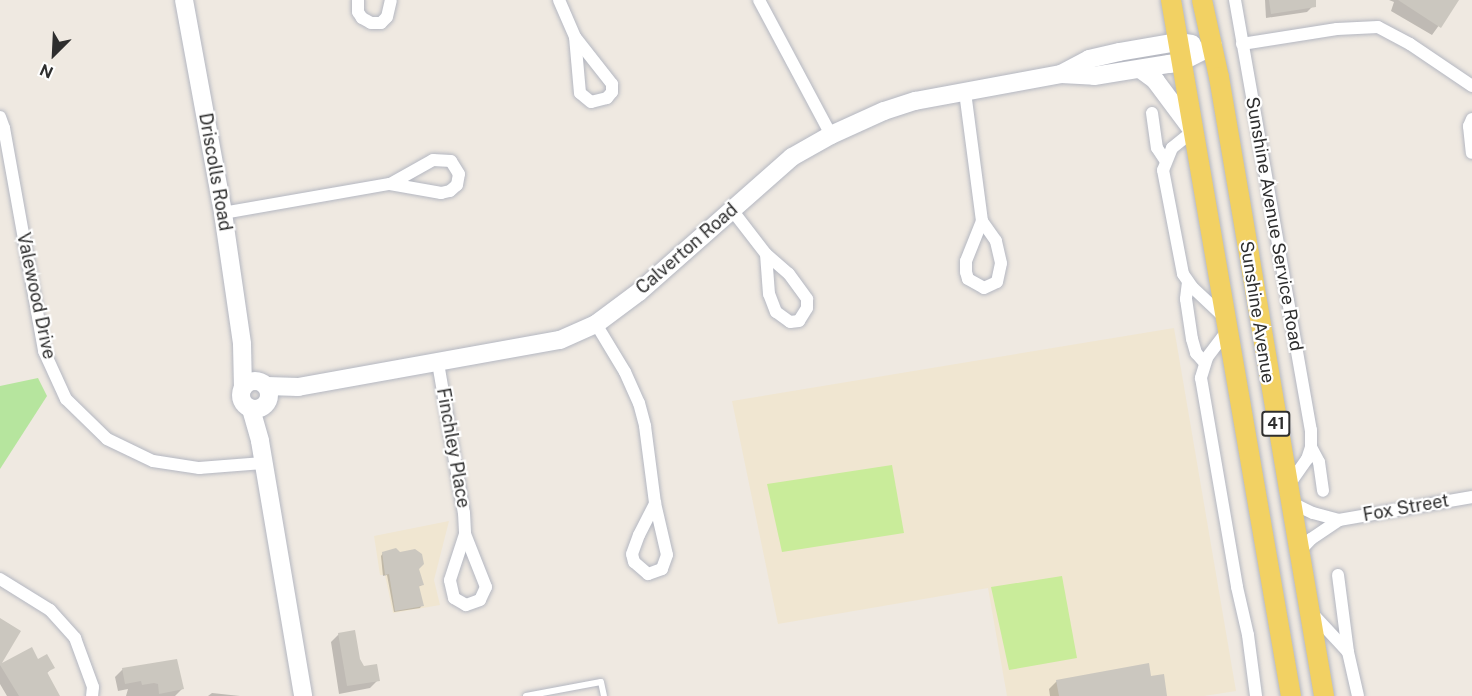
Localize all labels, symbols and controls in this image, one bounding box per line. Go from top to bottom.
north arrow [24,24,84,84]
text: N [37,60,56,82]
street label: Sunshine Avenue Service Road [1241,95,1307,353]
street label: Driscolls Road [194,111,236,233]
street label: Calverton Road [632,199,742,299]
street label: Valewood Drive [12,231,60,361]
street label: Sunshine Avenue [1235,239,1279,385]
street label: Finchley Place [432,386,474,510]
road number: 41 [1261,411,1291,437]
street label: Fox Street [1361,490,1451,526]

